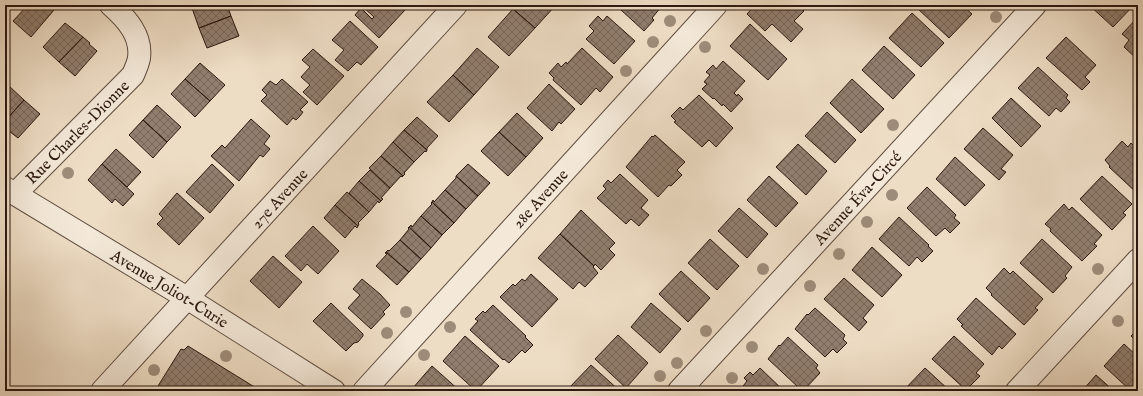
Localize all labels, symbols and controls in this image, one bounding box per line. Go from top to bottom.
street label: Rue Charles-Dionne [22,77,134,189]
street label: Avenue Éva-Circé [810,148,907,251]
street label: 27e Avenue [248,165,313,234]
street label: 28e Avenue [509,166,574,233]
street label: Avenue Joliot-Curie [106,246,231,334]

